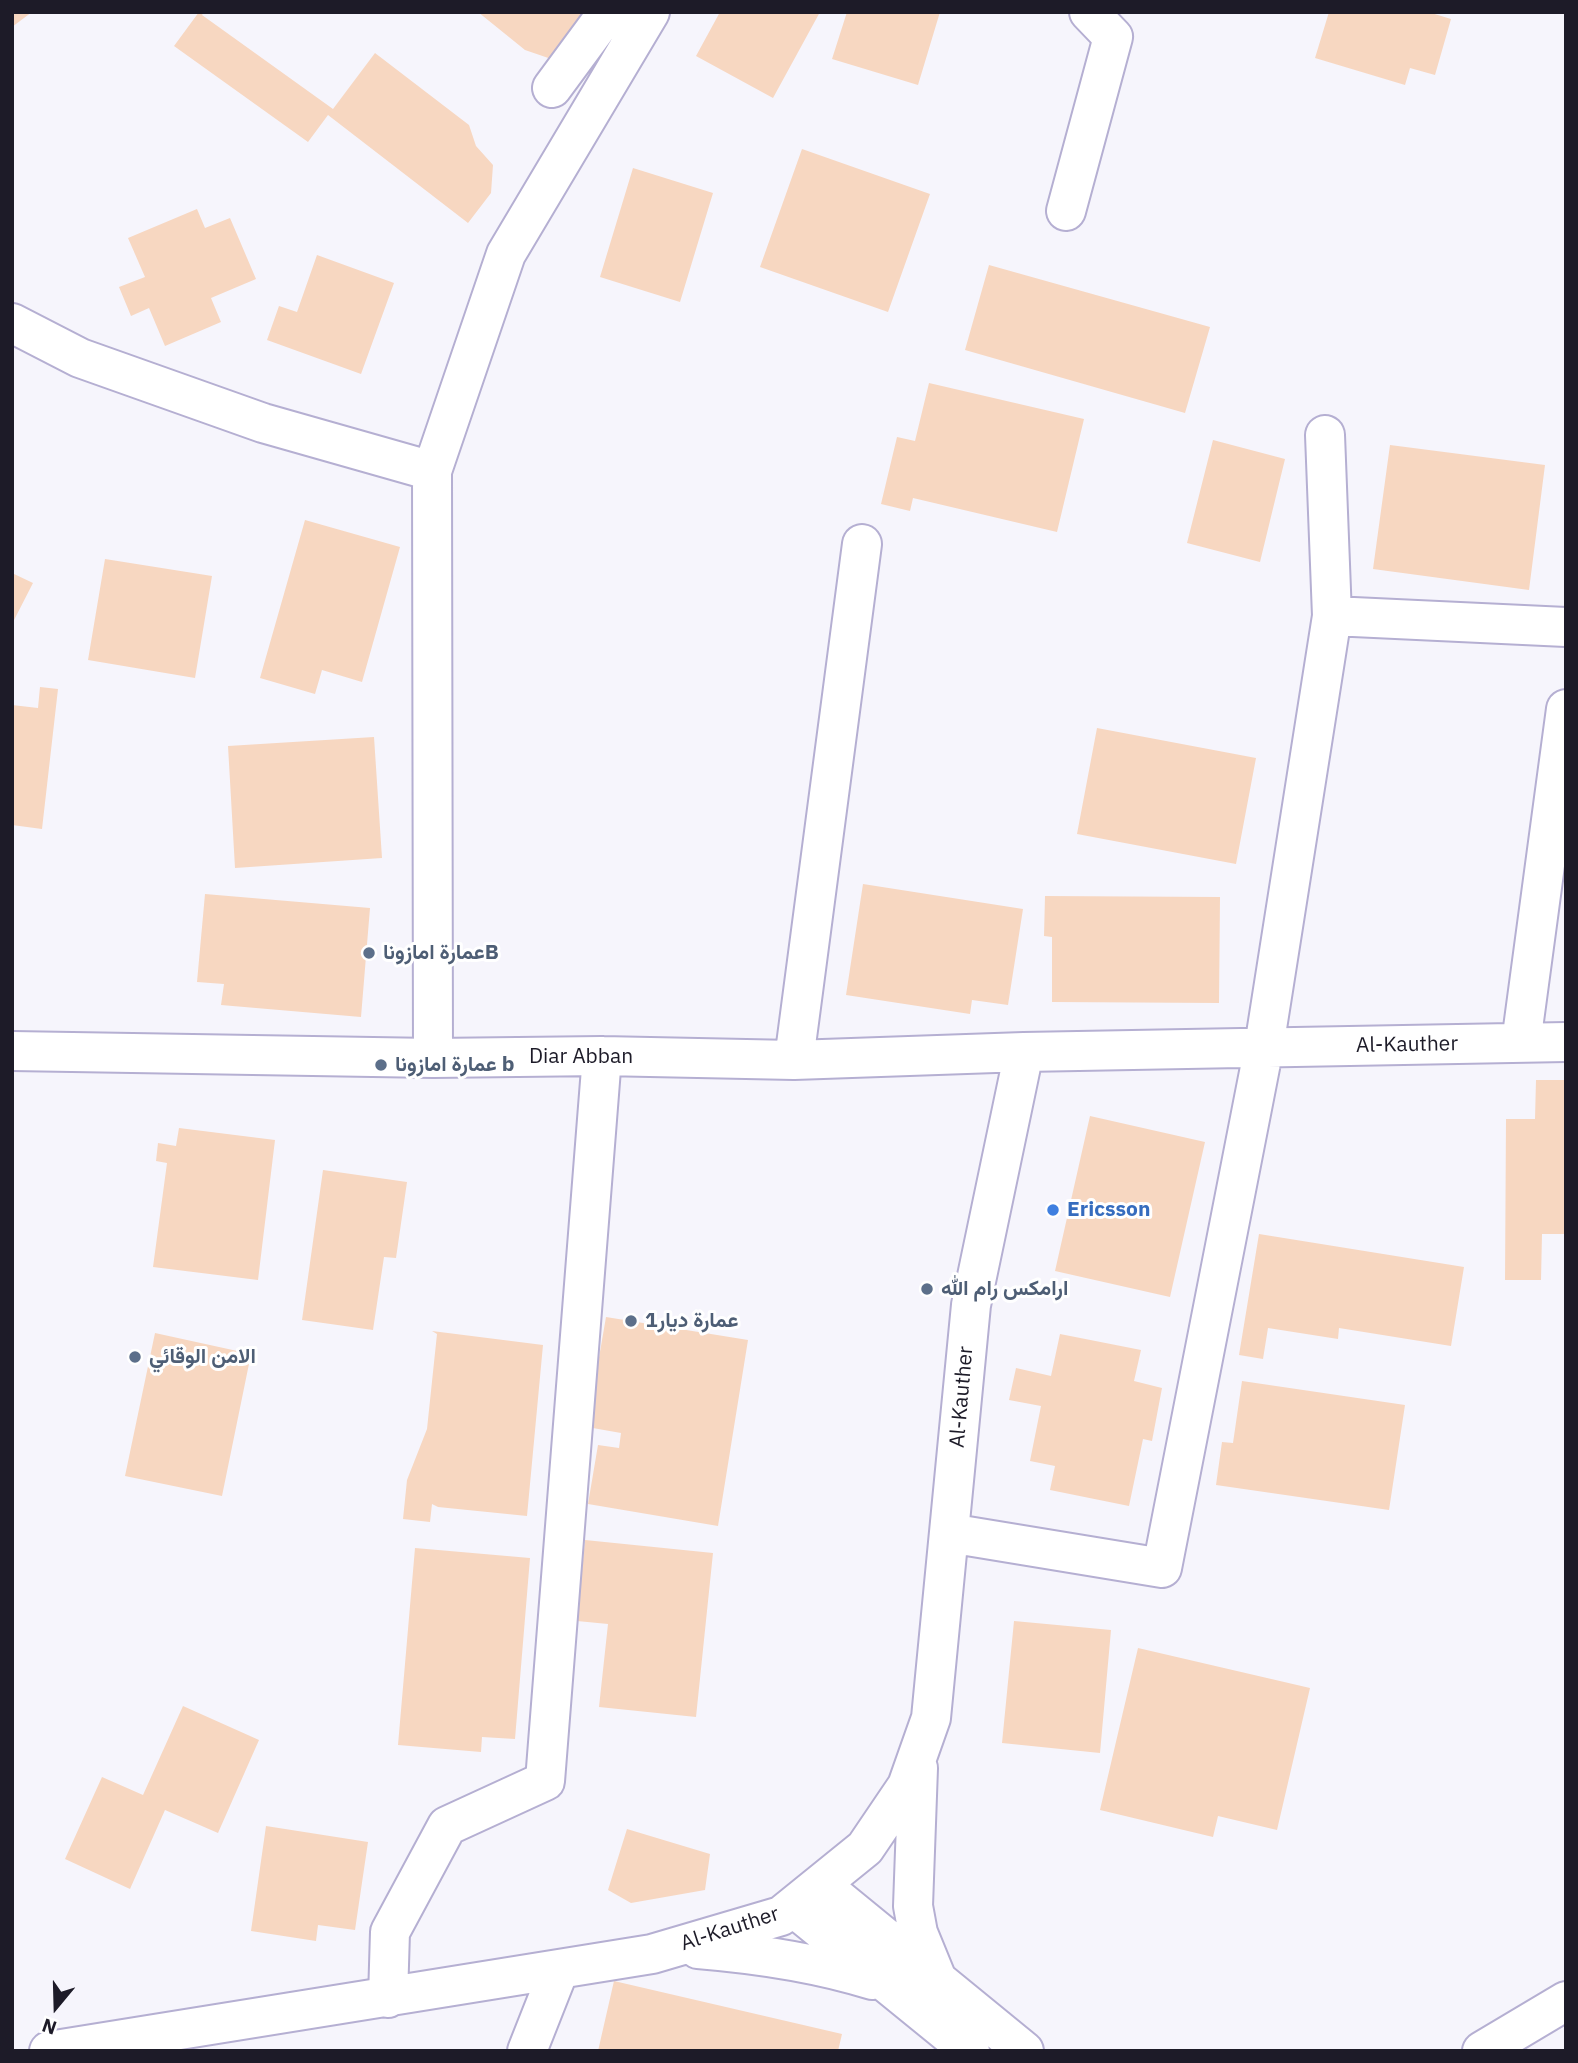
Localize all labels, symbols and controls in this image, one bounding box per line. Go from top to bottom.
place label: عمارة امازوناB [383,940,499,966]
marker: عمارة امازوناB [361,945,377,961]
street label: Al-Kauther [1356,1032,1458,1058]
street label: Diar Abban [529,1044,633,1070]
place label: عمارة امازونا b [395,1052,514,1078]
marker: عمارة امازونا b [373,1057,389,1073]
place label: Ericsson [1067,1197,1150,1223]
marker: Ericsson [1045,1202,1061,1218]
place label: ارامكس رام الله [941,1276,1068,1302]
marker: ارامكس رام الله [919,1281,935,1297]
place label: عمارة ديار1 [645,1308,738,1334]
marker: عمارة ديار1 [623,1313,639,1329]
place label: الامن الوقائي [149,1344,256,1370]
street label: Al-Kauther [945,1345,979,1449]
marker: الامن الوقائي [127,1349,143,1365]
street label: Al-Kauther [678,1901,782,1957]
north arrow [21,1972,91,2042]
text: N [39,2013,60,2040]

